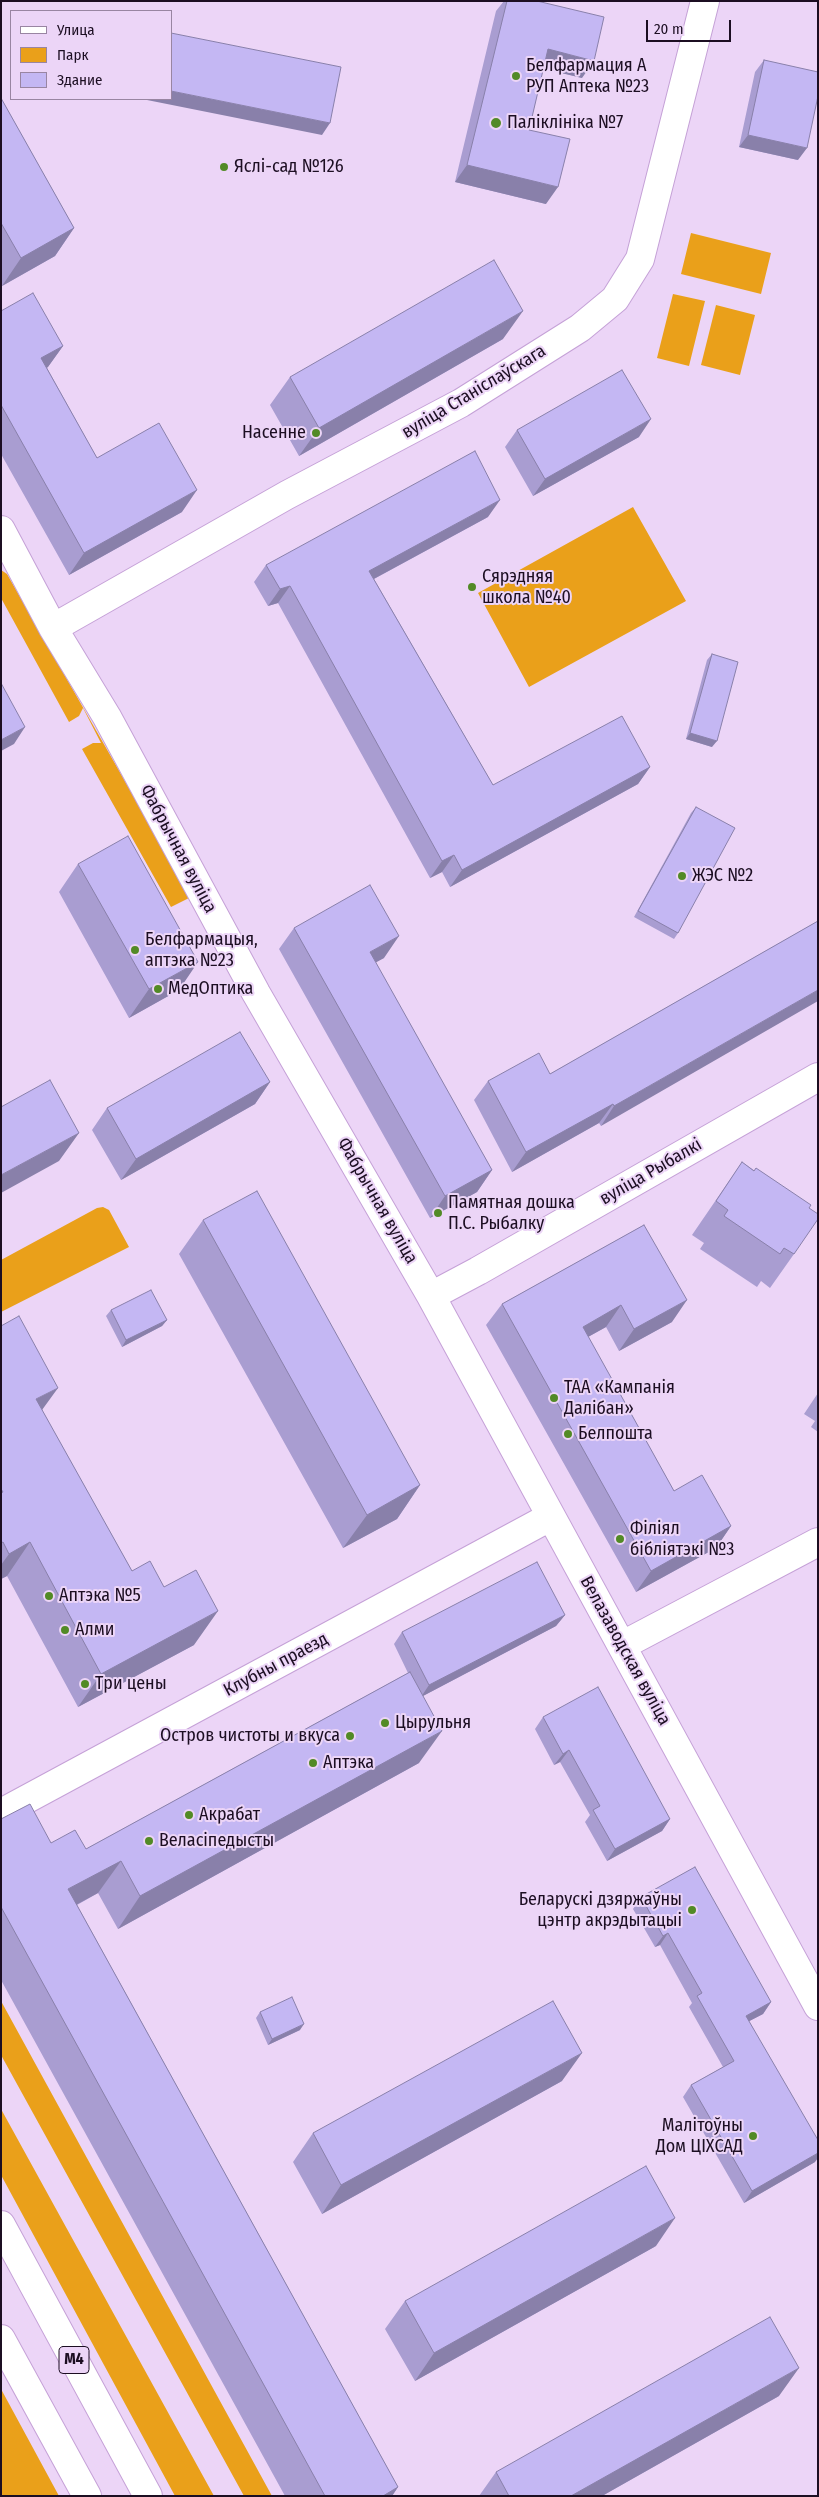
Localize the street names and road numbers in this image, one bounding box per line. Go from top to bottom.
street label: вуліца Станіслаўскага [398,340,550,444]
street label: Фабрычная вуліца [135,781,221,917]
street label: Фабрычная вуліца [332,1134,422,1268]
street label: вуліца Рыбалкі [596,1134,706,1210]
street label: Велазаводская вуліца [575,1573,675,1729]
street label: Клубны праезд [220,1628,332,1702]
road number: М4 [59,2346,89,2374]

